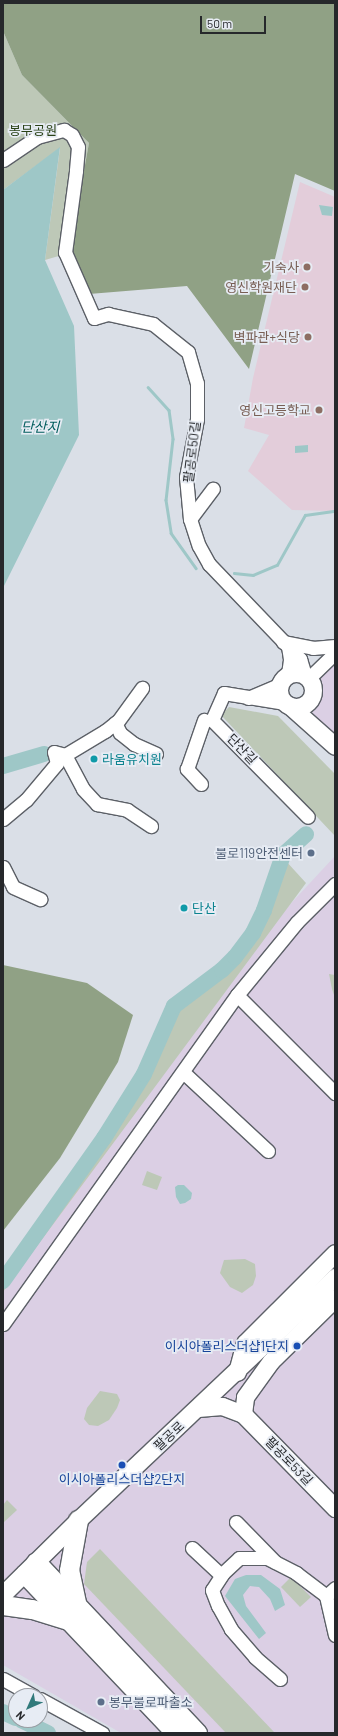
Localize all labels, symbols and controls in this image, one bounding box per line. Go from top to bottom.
scale bar [202,8,268,34]
text: 50 m [207,16,232,30]
park label: 봉무공원 [9,122,57,138]
place label: 기숙사 [263,259,299,275]
marker: 기숙사 [302,262,312,272]
place label: 영신학원재단 [225,279,297,295]
marker: 영신학원재단 [300,282,310,292]
place label: 벽파관+식당 [234,329,300,345]
marker: 벽파관+식당 [303,332,313,342]
place label: 영신고등학교 [239,402,311,418]
marker: 영신고등학교 [314,405,324,415]
water label: 단산지 [21,419,59,435]
street label: 팔공로50길 [180,420,204,484]
street label: 단산길 [224,731,260,767]
place label: 라움유치원 [102,751,162,767]
marker: 라움유치원 [89,754,99,764]
place label: 불로119안전센터 [215,845,303,861]
marker: 불로119안전센터 [306,848,316,858]
place label: 단산 [192,900,216,916]
marker: 단산 [179,903,189,913]
place label: 이시아폴리스더샵1단지 [165,1338,289,1354]
marker: 이시아폴리스더샵1단지 [292,1341,302,1351]
street label: 팔공로 [151,1418,187,1454]
street label: 팔공로53길 [262,1434,316,1488]
marker: 이시아폴리스더샵2단지 [117,1460,127,1470]
place label: 이시아폴리스더샵2단지 [59,1471,185,1487]
north arrow [8,1688,48,1728]
place label: 봉무불로파출소 [109,1694,193,1710]
marker: 봉무불로파출소 [96,1697,106,1707]
text: N [13,1709,27,1723]

